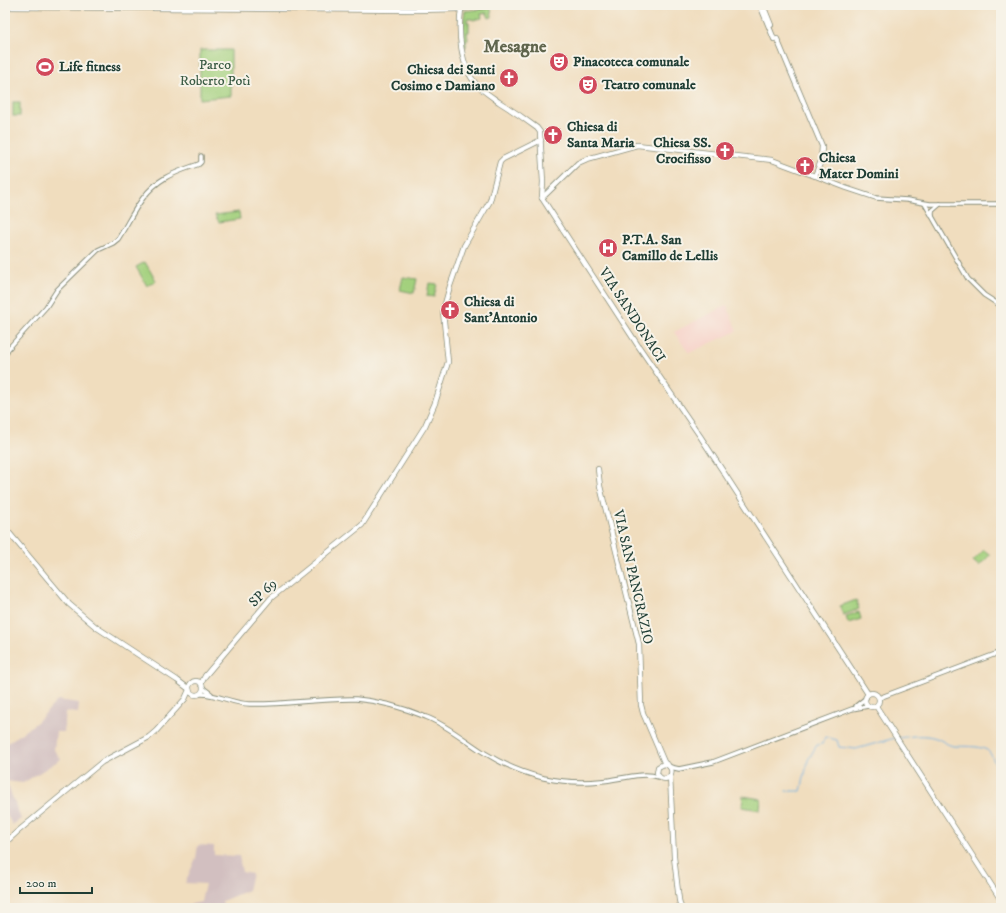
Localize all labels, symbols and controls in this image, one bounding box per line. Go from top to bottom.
district label: Mesagne [484,36,547,58]
theatre icon: Pinacoteca comunale [548,51,570,73]
place label: Pinacoteca comunale [573,53,690,71]
sports icon: Life fitness [34,56,56,78]
park label: Parco Roberto Potì [180,56,251,90]
place label: Life fitness [59,58,121,76]
place label: Chiesa dei Santi Cosimo e Damiano [391,61,495,95]
church icon: Chiesa dei Santi Cosimo e Damiano [498,67,520,89]
theatre icon: Teatro comunale [577,74,599,96]
place label: Teatro comunale [601,76,696,94]
place label: Chiesa di Santa Maria [567,118,636,152]
church icon: Chiesa di Santa Maria [542,124,564,146]
place label: Chiesa SS. Crocifisso [653,134,711,168]
church icon: Chiesa SS. Crocifisso [714,140,736,162]
place label: Chiesa Mater Domini [819,149,899,183]
church icon: Chiesa Mater Domini [794,155,816,177]
place label: P.T.A. San Camillo de Lellis [622,231,718,265]
hospital icon: P.T.A. San Camillo de Lellis [597,237,619,259]
street label: VIA SANDONACI [594,263,670,366]
place label: Chiesa di Sant'Antonio [464,293,538,327]
church icon: Chiesa di Sant'Antonio [439,299,461,321]
street label: VIA SAN PANCRAZIO [609,507,657,646]
street label: SP 69 [245,575,281,611]
scale bar [20,869,92,895]
text: 200 m [26,876,56,891]

